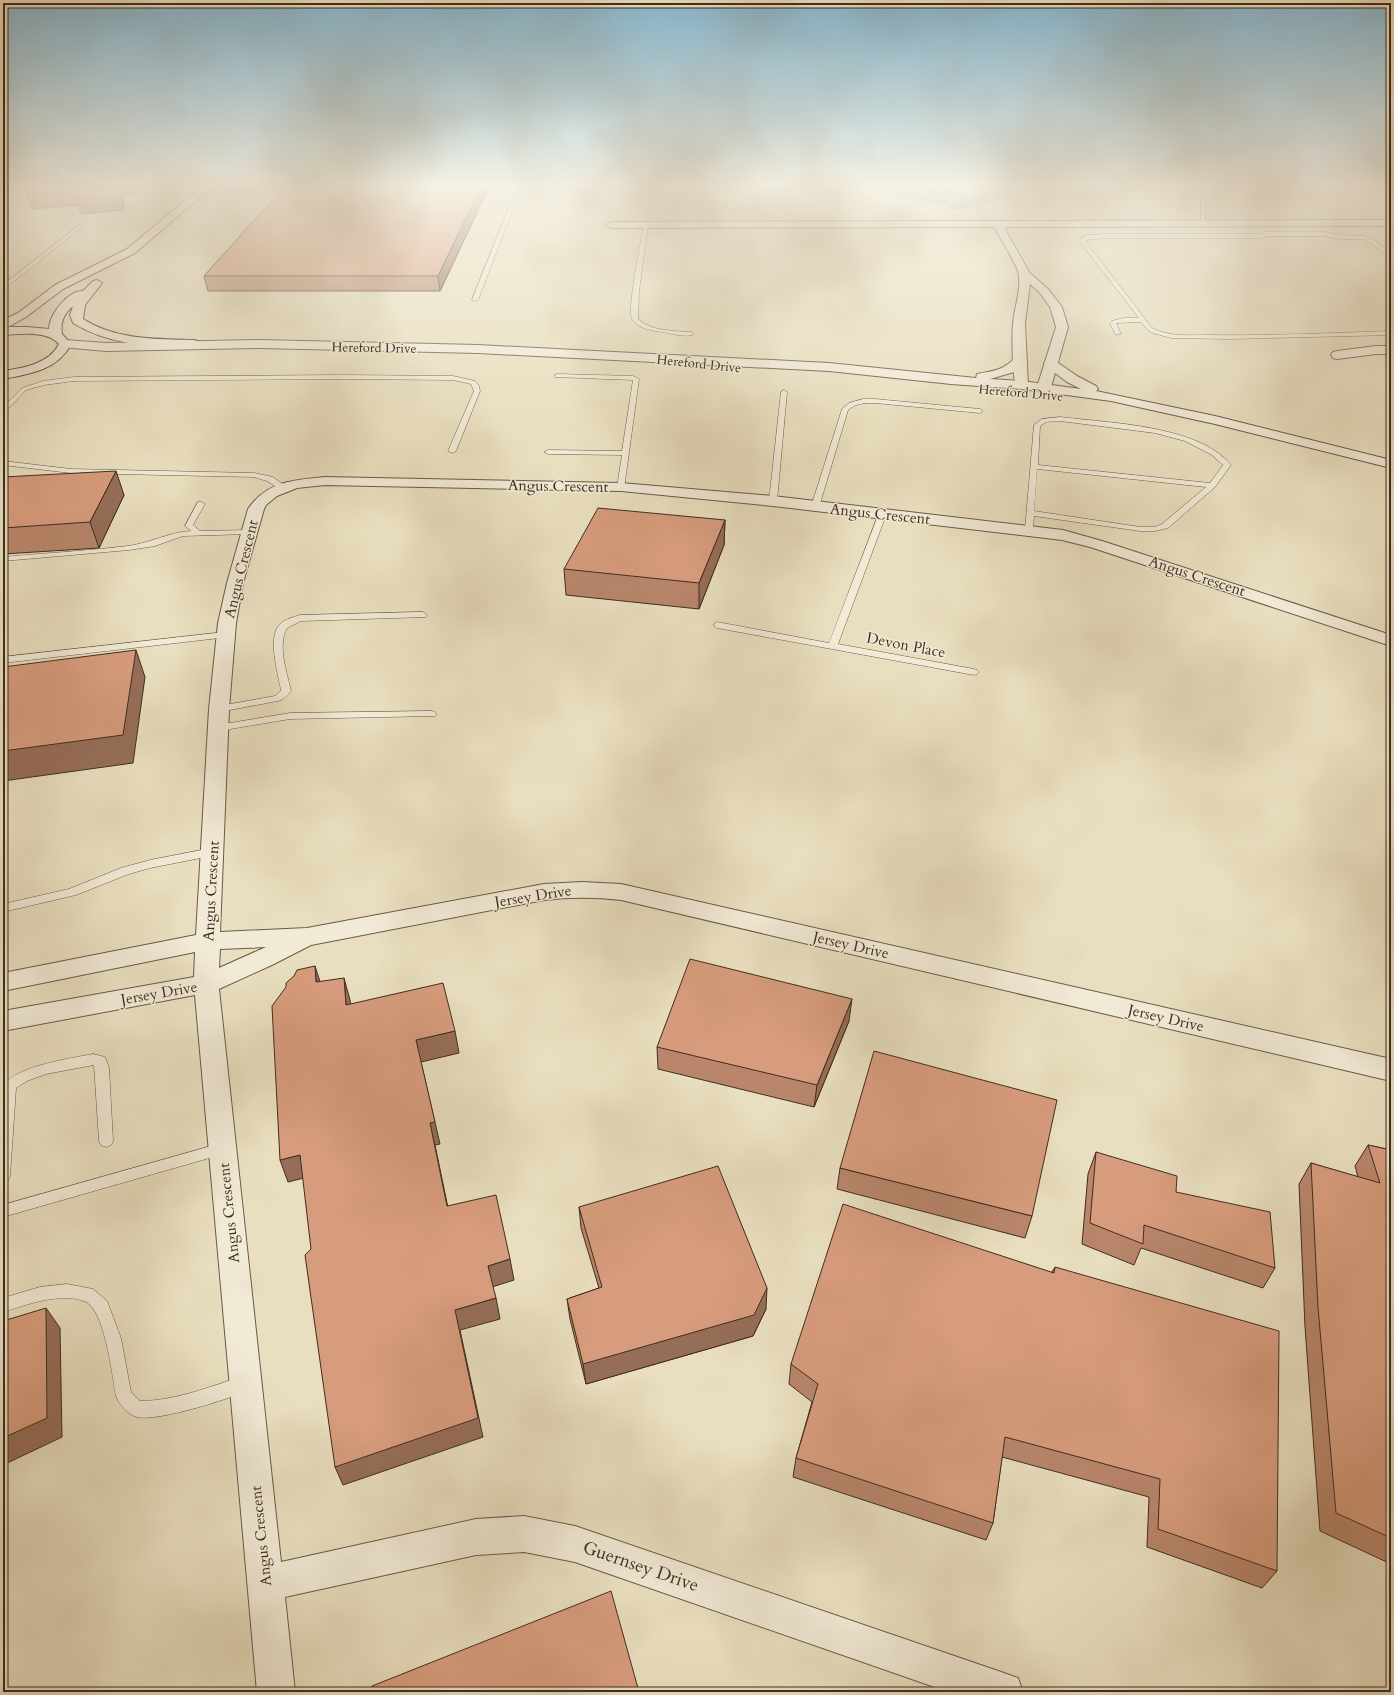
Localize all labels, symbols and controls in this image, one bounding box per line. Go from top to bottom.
street label: Hereford Drive [331,338,417,358]
street label: Hereford Drive [656,351,742,377]
street label: Hereford Drive [978,380,1064,406]
street label: Angus Crescent [508,475,609,497]
street label: Angus Crescent [829,499,931,529]
street label: Angus Crescent [219,518,263,620]
street label: Angus Crescent [1146,551,1248,601]
street label: Devon Place [865,628,947,662]
street label: Angus Crescent [198,840,224,942]
street label: Jersey Drive [491,880,573,912]
street label: Jersey Drive [809,926,891,963]
street label: Jersey Drive [117,976,199,1010]
street label: Jersey Drive [1124,999,1206,1036]
street label: Angus Crescent [214,1162,244,1264]
street label: Angus Crescent [246,1485,276,1587]
street label: Guernsey Drive [579,1535,702,1598]

